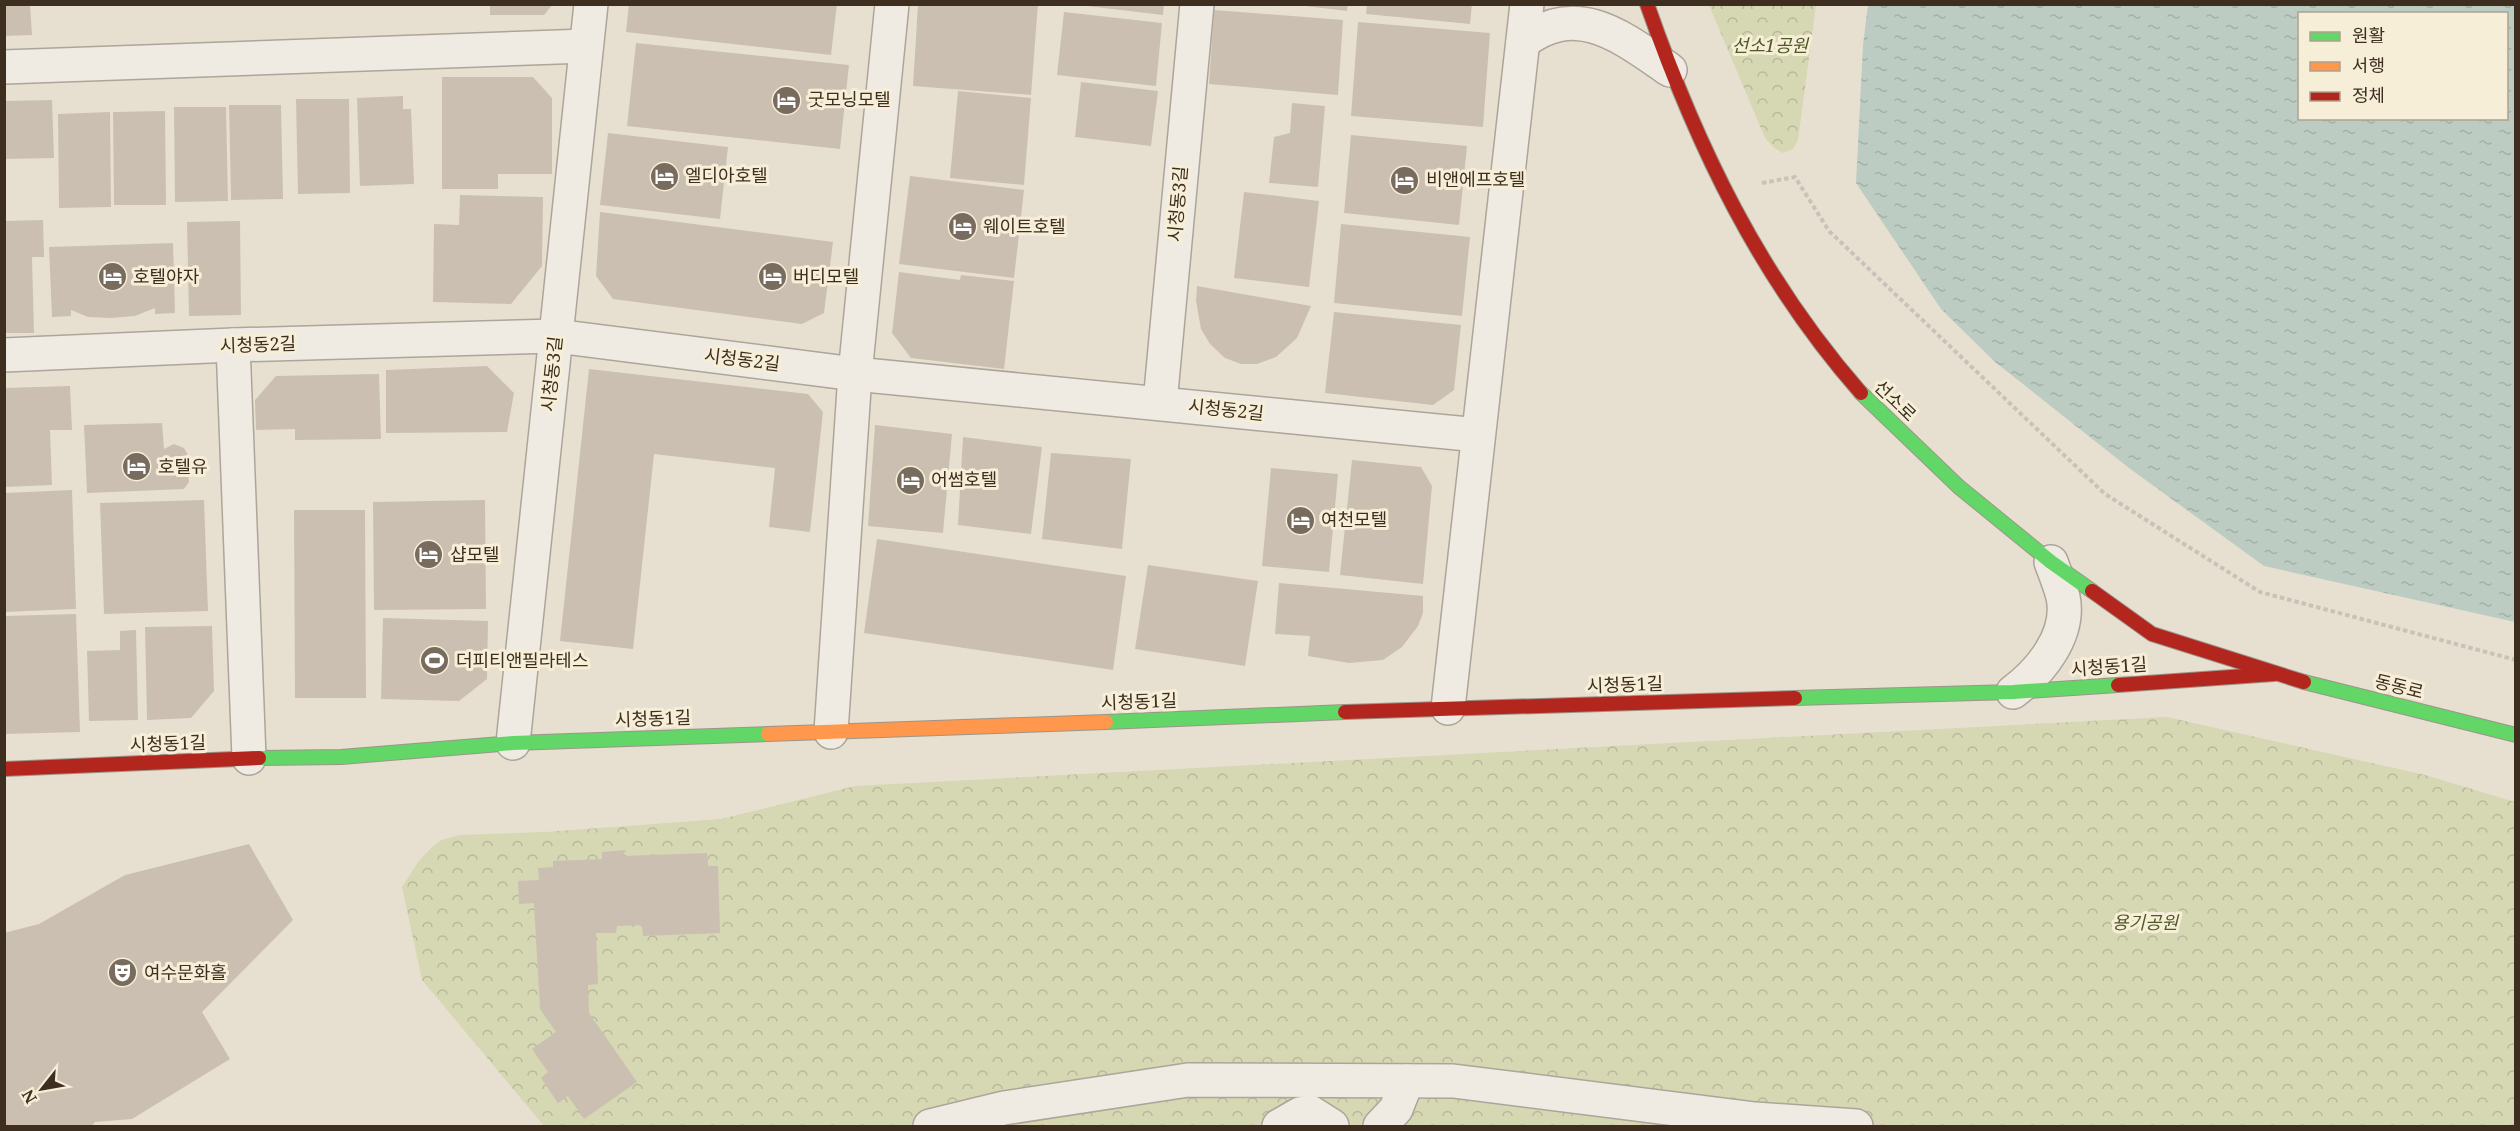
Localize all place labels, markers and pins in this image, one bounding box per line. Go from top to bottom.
hotel icon: 굿모닝모텔 [771,84,803,116]
place label: 굿모닝모텔 [808,87,891,111]
hotel icon: 엘디아호텔 [648,160,680,192]
place label: 엘디아호텔 [685,163,768,187]
hotel icon: 비앤에프호텔 [1389,164,1421,196]
place label: 비앤에프호텔 [1426,167,1525,191]
hotel icon: 웨이트호텔 [946,211,978,243]
place label: 웨이트호텔 [983,214,1066,238]
hotel icon: 호텔야자 [96,261,128,293]
hotel icon: 버디모텔 [756,261,788,293]
place label: 호텔야자 [133,264,200,288]
place label: 버디모텔 [793,264,859,288]
hotel icon: 호텔유 [121,451,153,483]
place label: 호텔유 [158,454,208,478]
hotel icon: 어썸호텔 [894,464,926,496]
place label: 어썸호텔 [931,467,997,491]
hotel icon: 여천모텔 [1284,504,1316,536]
place label: 여천모텔 [1321,507,1387,531]
hotel icon: 샵모텔 [413,539,445,571]
place label: 샵모텔 [450,542,500,566]
sports icon: 더피티앤필라테스 [419,645,451,677]
place label: 더피티앤필라테스 [456,648,588,672]
theatre icon: 여수문화홀 [107,957,139,989]
place label: 여수문화홀 [144,960,227,984]

